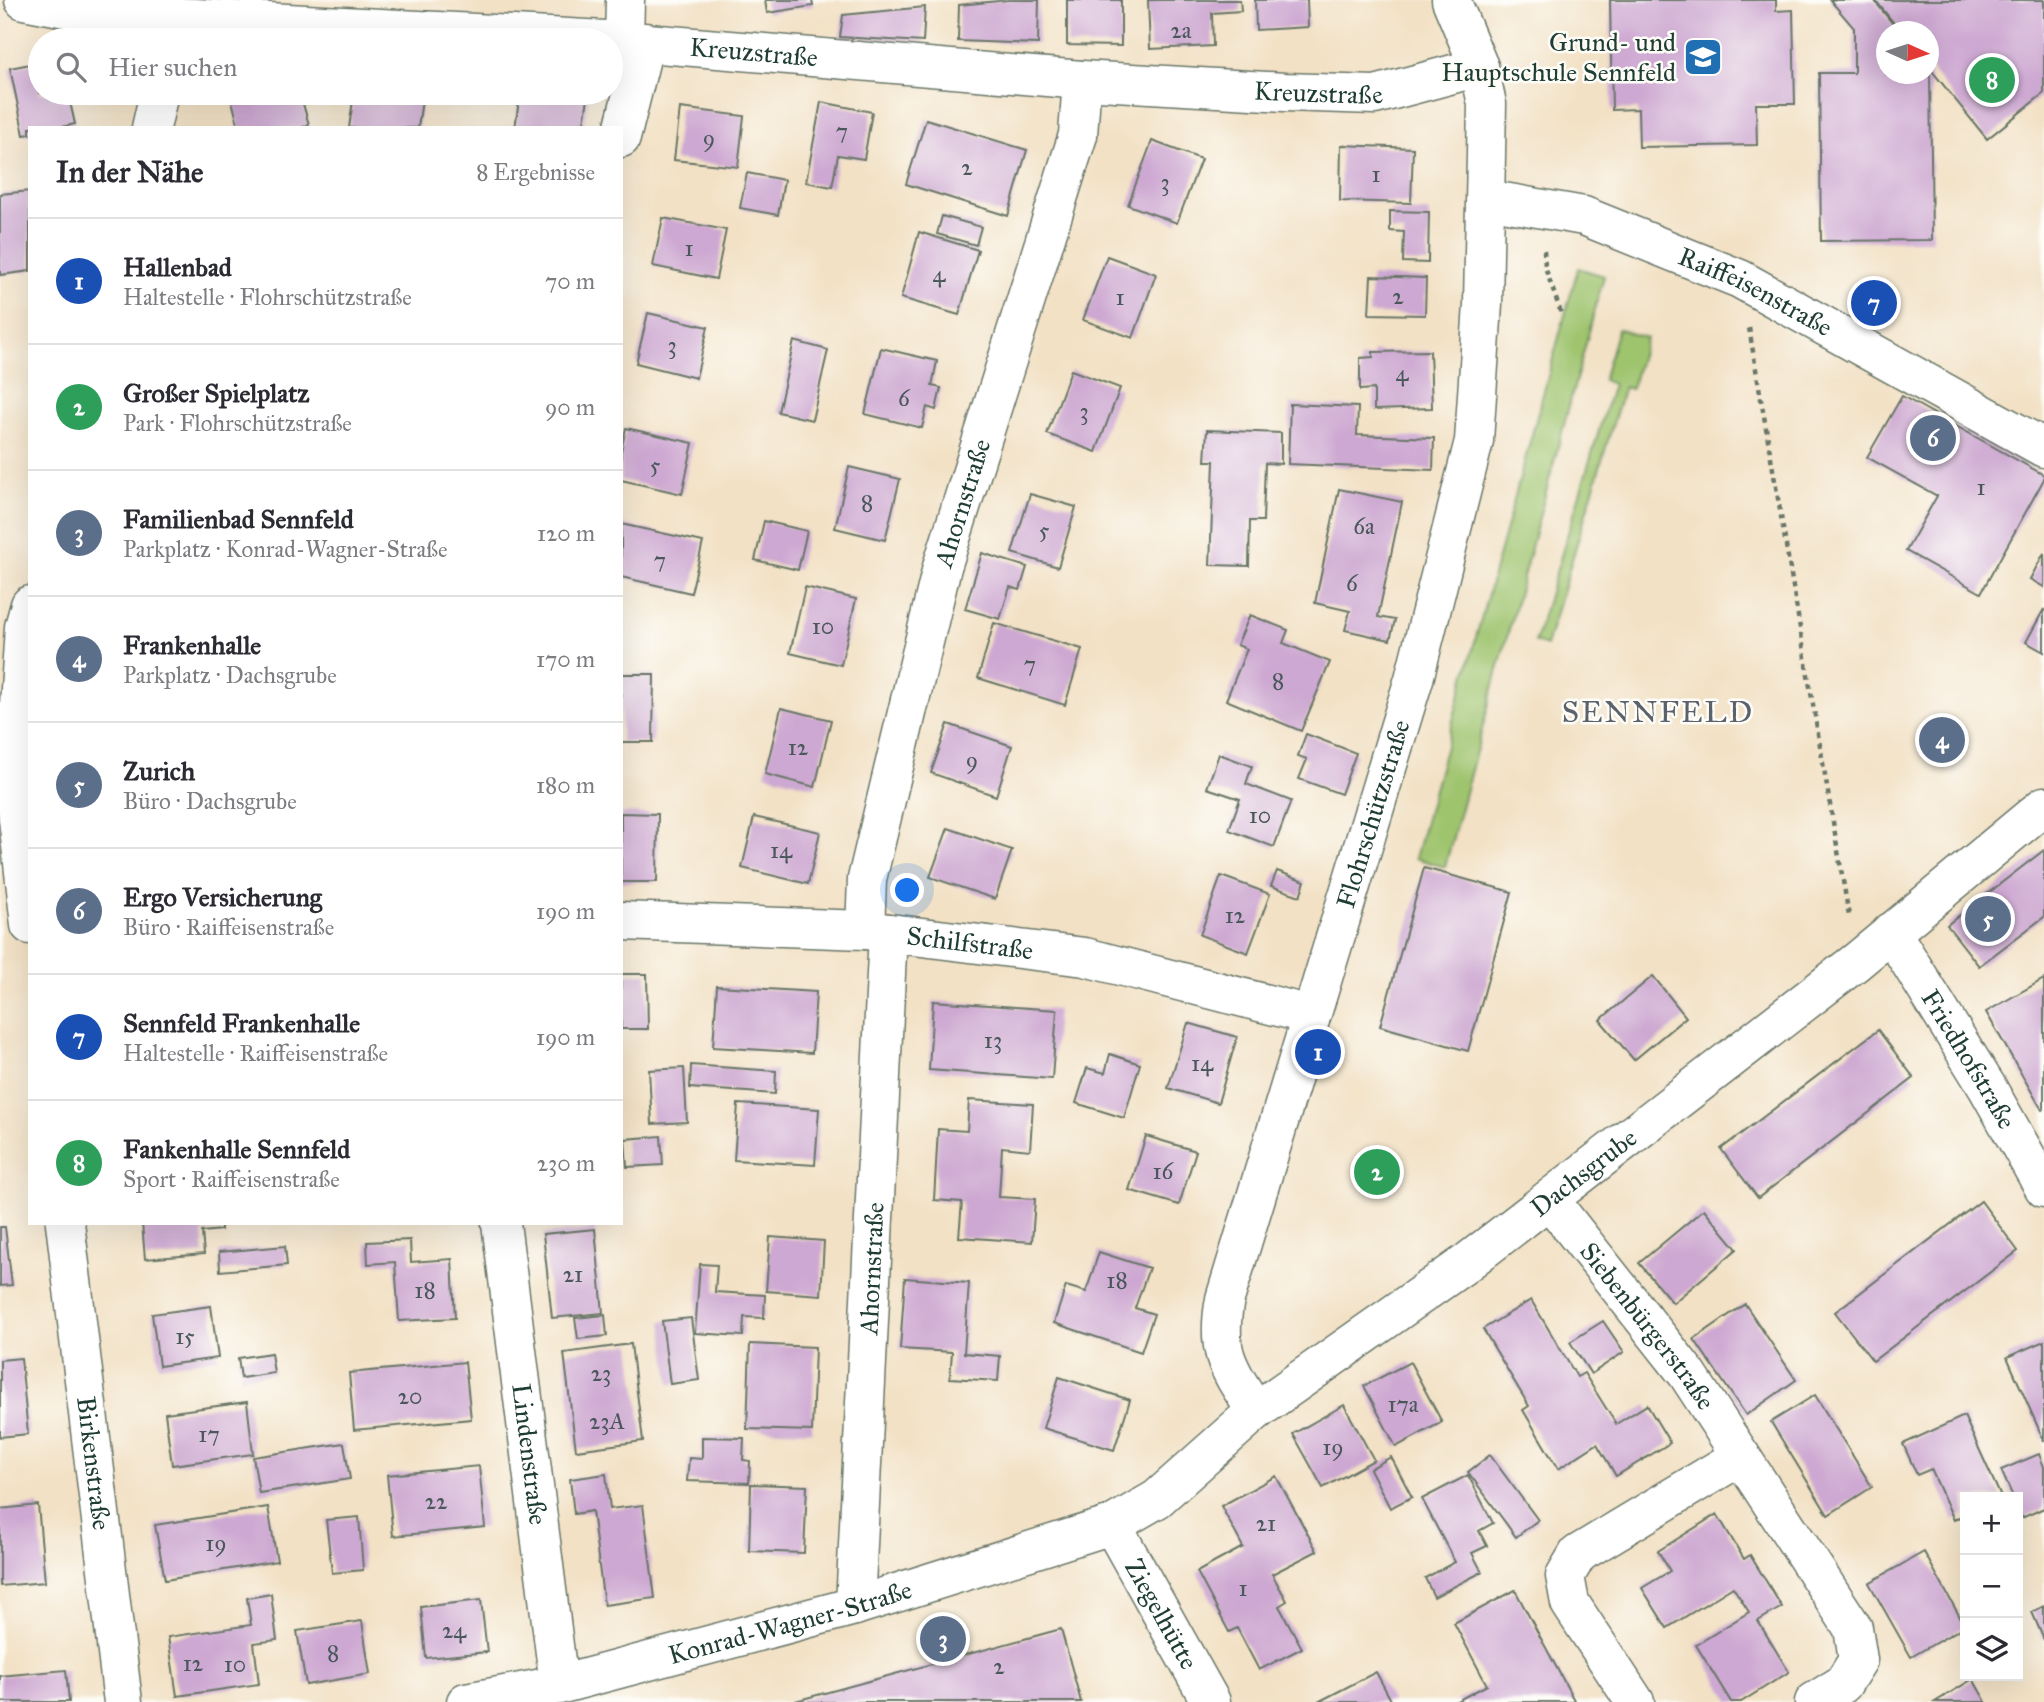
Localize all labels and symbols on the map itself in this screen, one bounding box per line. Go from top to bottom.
house number: 2a [1170,16,1192,44]
north arrow [1876,21,1939,84]
place label: Grund- und Hauptschule Sennfeld [1441,26,1676,88]
street label: Kreuzstraße [688,31,819,73]
school or university icon: Grund- und Hauptschule Sennfeld [1682,36,1724,78]
pin: 8 [1969,54,2015,106]
street label: Kreuzstraße [1253,74,1386,111]
house number: 7 [836,117,848,145]
house number: 9 [703,124,715,152]
house number: 2 [961,153,973,181]
house number: 1 [1371,160,1381,188]
house number: 3 [1160,168,1170,196]
house number: 1 [684,234,694,262]
street label: Raiffeisenstraße [1674,240,1838,343]
house number: 4 [933,260,947,288]
pin: 7 [1851,277,1897,329]
house number: 2 [1392,282,1404,310]
house number: 1 [1115,283,1125,311]
house number: 3 [667,331,677,359]
house number: 4 [1396,359,1410,387]
house number: 6 [898,384,911,412]
house number: 3 [1079,397,1089,425]
pin: 6 [1910,412,1956,464]
street label: Ahornstraße [927,435,997,572]
house number: 5 [650,451,661,479]
house number: 1 [1976,473,1986,501]
house number: 8 [861,489,873,517]
house number: 6a [1353,512,1375,540]
house number: 5 [1039,516,1050,544]
house number: 7 [654,546,666,574]
house number: 6 [1346,569,1359,597]
house number: 10 [812,612,834,640]
house number: 7 [1024,650,1036,678]
house number: 8 [1272,667,1284,695]
district label: SENNFELD [1562,694,1754,730]
pin: 4 [1919,714,1965,766]
street label: Flohrschützstraße [1329,716,1417,912]
house number: 12 [788,733,809,761]
house number: 9 [966,746,978,774]
house number: 10 [1249,801,1271,829]
house number: 14 [770,836,793,864]
your location [890,873,924,907]
pin: 5 [1965,893,2011,945]
house number: 12 [1225,901,1246,929]
street label: Schilfstraße [905,919,1035,967]
street label: Friedhofstraße [1914,983,2023,1134]
house number: 13 [984,1026,1002,1054]
pin: 1 [1295,1026,1341,1078]
house number: 14 [1191,1049,1214,1077]
street label: Dachsgrube [1524,1121,1643,1224]
pin: 2 [1354,1146,1400,1198]
house number: 16 [1153,1157,1175,1185]
street label: Ahornstraße [852,1201,891,1336]
street label: Siebenbürgerstraße [1573,1236,1722,1416]
house number: 21 [563,1260,583,1288]
house number: 18 [1106,1266,1128,1294]
house number: 18 [414,1276,436,1304]
house number: 15 [175,1322,195,1350]
house number: 23 [591,1359,611,1387]
house number: 20 [398,1382,422,1410]
street label: Lindenstraße [505,1382,555,1527]
house number: 17a [1387,1390,1419,1418]
street label: Birkenstraße [70,1395,118,1532]
house number: 23A [589,1407,626,1435]
house number: 17 [198,1420,220,1448]
house number: 19 [1322,1433,1344,1461]
house number: 22 [425,1487,448,1515]
house number: 21 [1256,1509,1276,1537]
house number: 19 [205,1529,227,1557]
street label: Ziegelhütte [1118,1553,1206,1675]
street label: Konrad-Wagner-Straße [665,1573,916,1671]
house number: 1 [1238,1574,1248,1602]
pin: 3 [920,1613,966,1665]
house number: 24 [442,1616,467,1644]
house number: 8 [327,1639,339,1667]
house number: 12 [183,1649,204,1677]
house number: 10 [224,1650,246,1678]
house number: 2 [993,1652,1005,1680]

